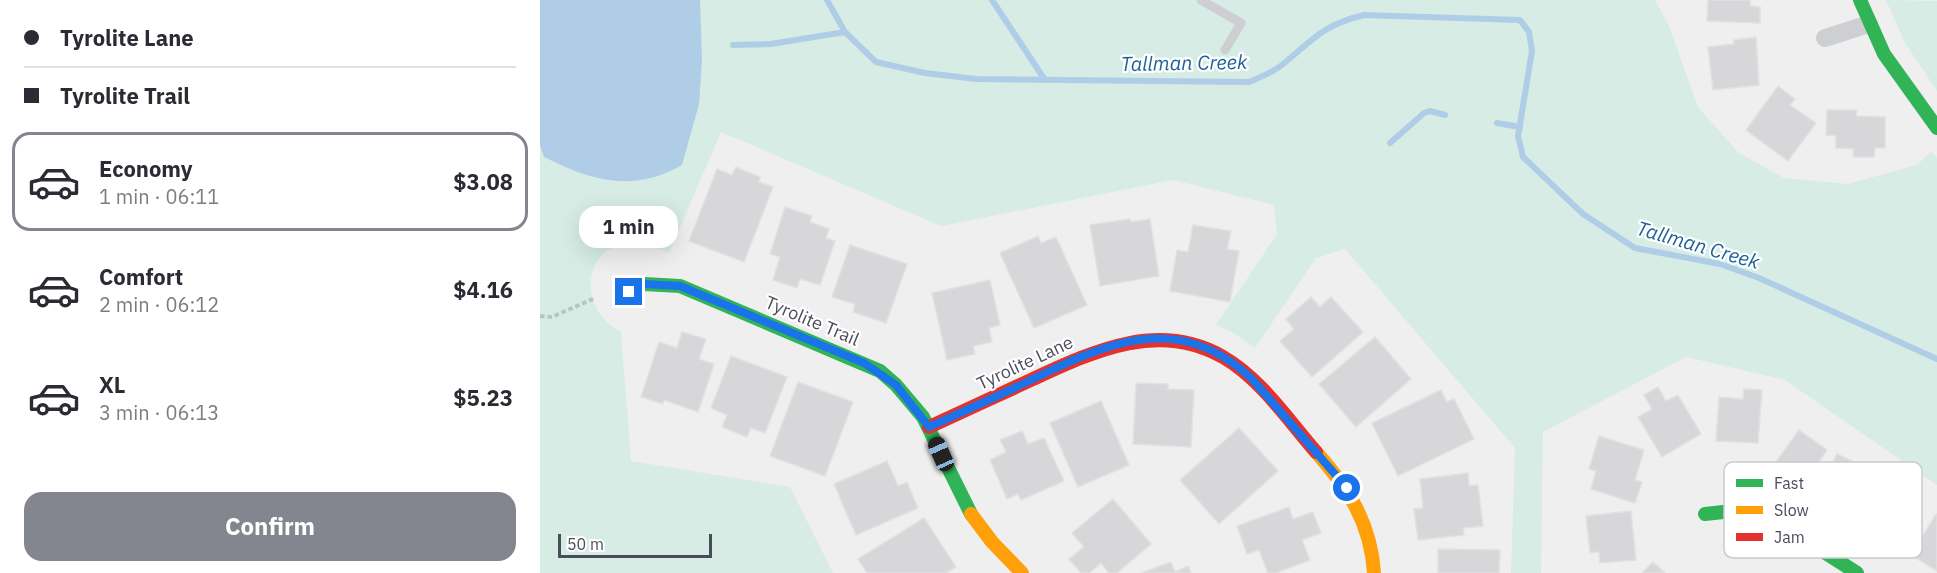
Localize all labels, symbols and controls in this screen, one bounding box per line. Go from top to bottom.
text: Tyrolite Lane [60,23,194,52]
water label: Tallman Creek [1120,48,1248,77]
text: Tyrolite Trail [60,81,190,110]
text: Economy [99,154,193,183]
icon: car [27,155,81,209]
text: $3.08 [453,167,513,196]
text: 1 min · 06:11 [99,183,219,210]
callout: 1 min [580,205,678,247]
text: 1 min [602,213,655,240]
water label: Tallman Creek [1634,214,1763,275]
text: Comfort [99,262,183,291]
icon: car [27,263,81,317]
text: $4.16 [453,275,513,304]
route end [615,278,642,305]
street label: Tyrolite Trail [762,290,863,351]
text: 2 min · 06:12 [99,291,219,318]
street label: Tyrolite Lane [973,330,1077,395]
text: XL [99,370,125,399]
icon: car [27,371,81,425]
text: $5.23 [453,383,513,412]
text: 3 min · 06:13 [99,399,219,426]
car [925,434,957,474]
legend [1724,462,1922,558]
text: Fast [1774,473,1804,493]
route start [1333,474,1360,501]
button: Confirm [24,492,516,561]
text: Slow [1774,500,1809,520]
text: Jam [1774,527,1805,547]
scale bar [558,531,712,558]
text: 50 m [567,534,604,554]

